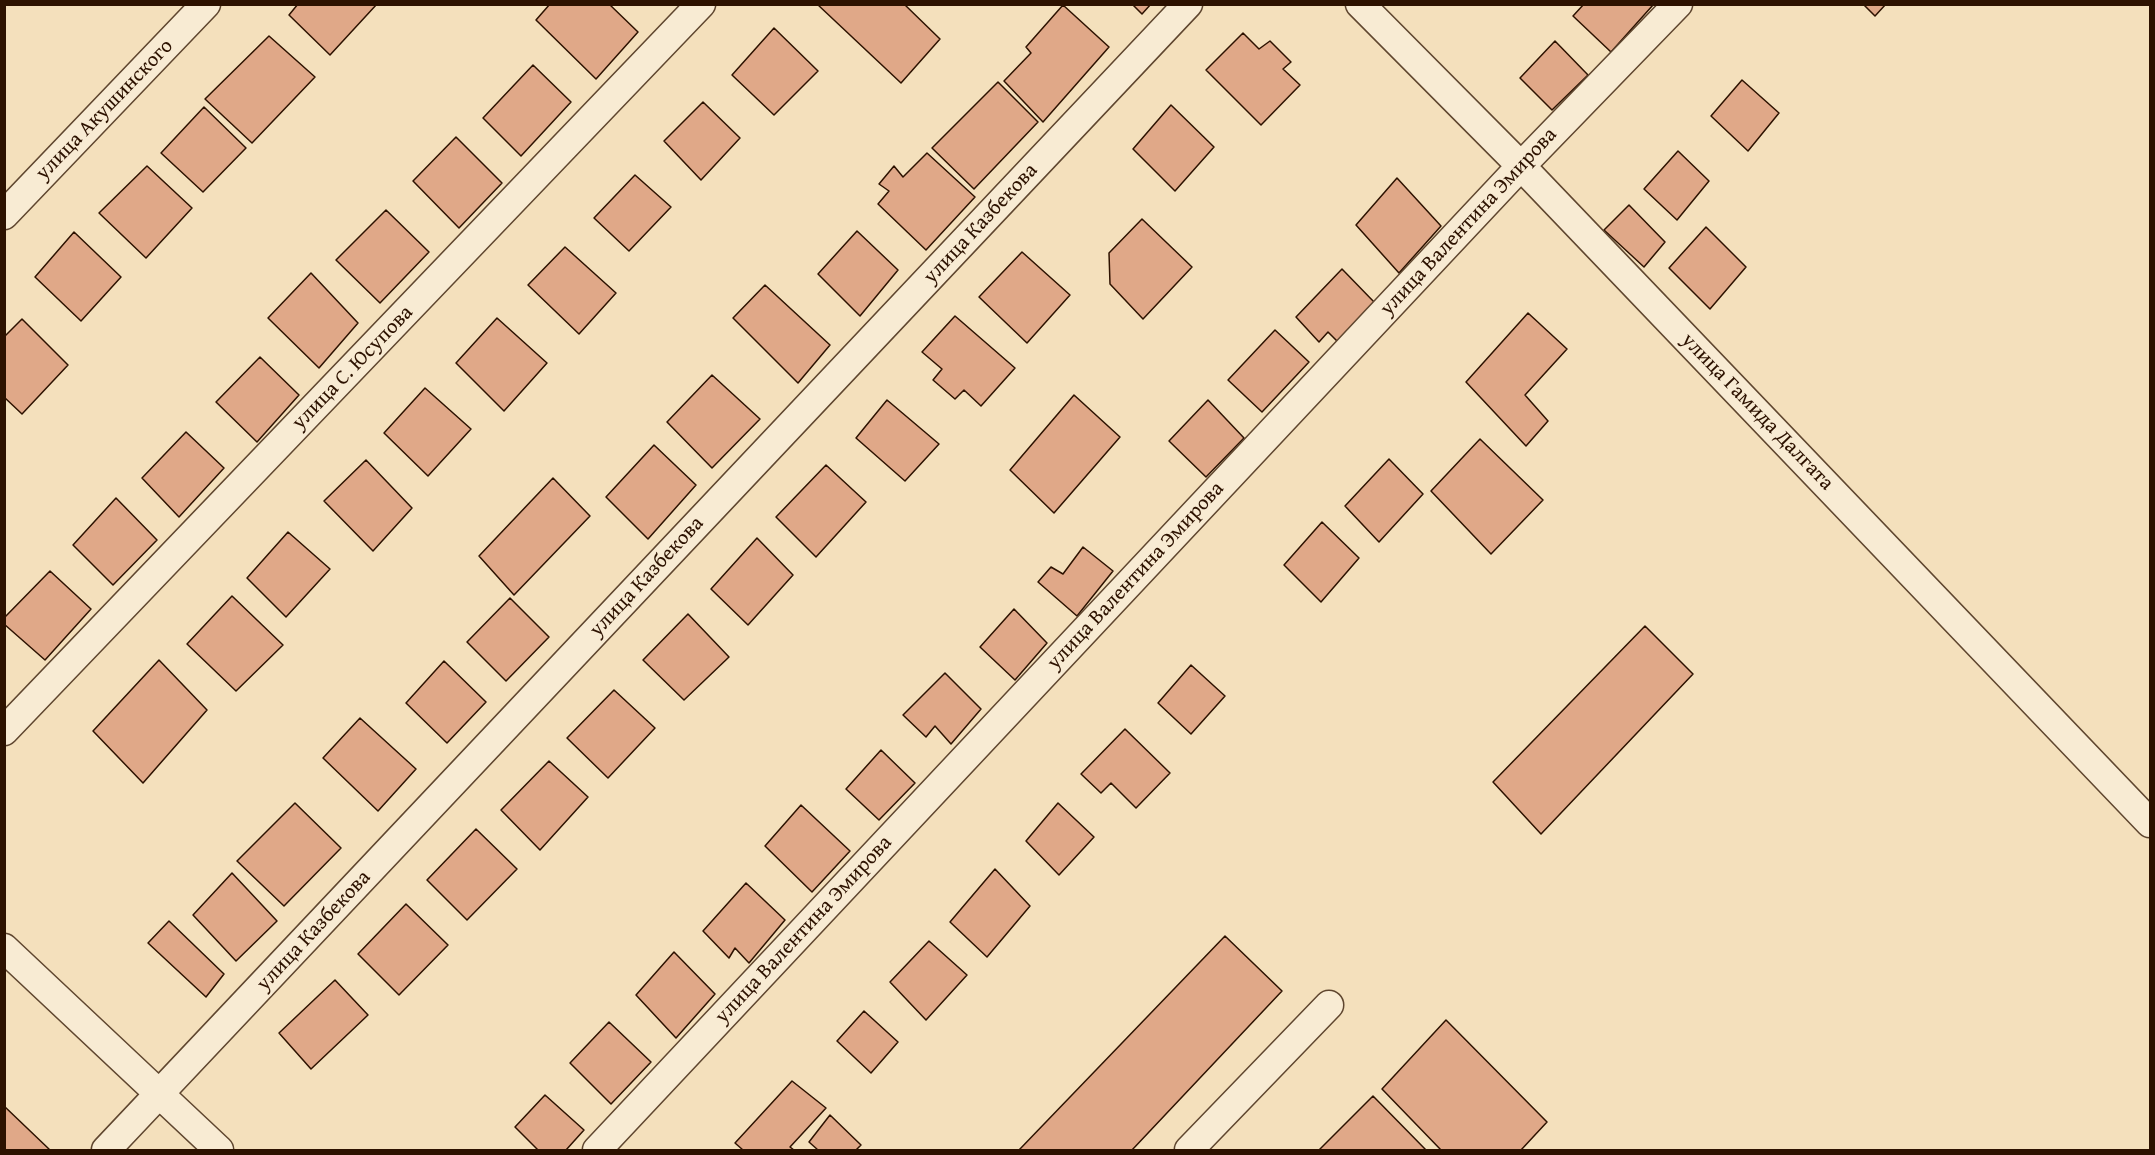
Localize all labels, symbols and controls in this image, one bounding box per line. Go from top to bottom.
street label: улица Акушинского [31,34,179,186]
street label: улица Валентина Эмирова [1375,123,1563,321]
street label: улица Казбекова [919,158,1043,290]
street label: улица С. Юсупова [287,301,419,435]
street label: улица Гамида Далгата [1675,328,1839,496]
street label: улица Валентина Эмирова [1042,477,1230,675]
street label: улица Казбекова [585,511,709,643]
street label: улица Валентина Эмирова [710,831,898,1029]
street label: улица Казбекова [252,865,376,997]

